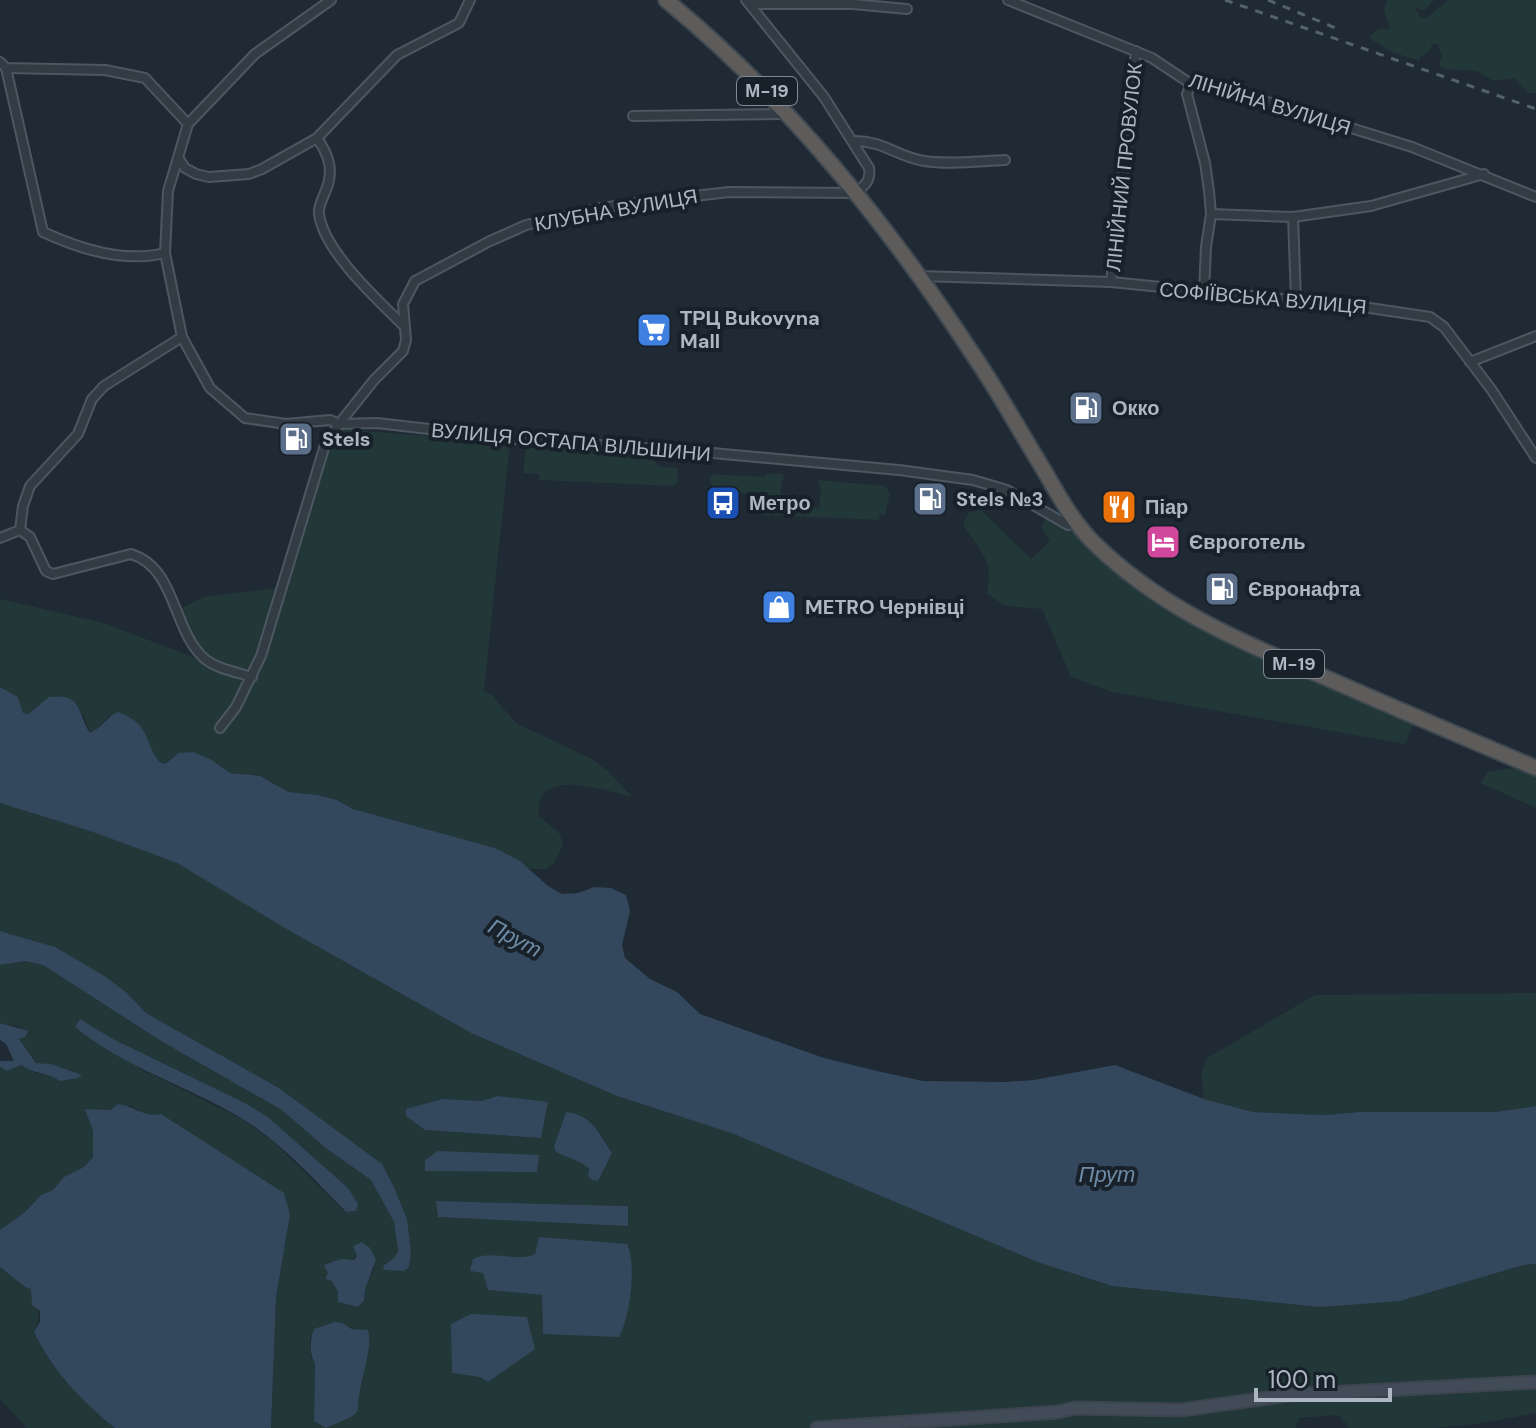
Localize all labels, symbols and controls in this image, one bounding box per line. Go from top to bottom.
street label: ЛІНІЙНИЙ ПРОВУЛОК [1100,61,1148,273]
street label: ЛІНІЙНА ВУЛИЦЯ [1186,67,1354,141]
road number: М-19 [737,77,797,105]
street label: КЛУБНА ВУЛИЦЯ [532,183,700,237]
street label: СОФІЇВСЬКА ВУЛИЦЯ [1158,276,1368,320]
place label: ТРЦ Bukovyna Mall [680,305,820,354]
supermarket icon: ТРЦ Bukovyna Mall [635,311,673,349]
fuel station icon: Окко [1067,389,1105,427]
place label: Окко [1112,395,1160,421]
street label: ВУЛИЦЯ ОСТАПА ВІЛЬШИНИ [430,417,712,467]
fuel station icon: Stels [277,420,315,458]
place label: Stels [322,426,371,452]
fuel station icon: Stels №3 [911,480,949,518]
bus stop icon: Метро [704,484,742,522]
place label: Stels №3 [956,486,1044,512]
restaurant icon: Піар [1100,488,1138,526]
place label: Метро [749,490,811,516]
place label: Піар [1145,494,1188,520]
hotel icon: Євроготель [1144,523,1182,561]
place label: Євроготель [1189,529,1306,555]
fuel station icon: Євронафта [1203,570,1241,608]
place label: Євронафта [1248,576,1361,602]
shop icon: METRO Чернівці [760,588,798,626]
place label: METRO Чернівці [805,594,965,620]
road number: М-19 [1264,650,1324,678]
water label: Прут [483,912,547,964]
water label: Прут [1079,1160,1135,1189]
scale bar [1256,1352,1390,1402]
text: 100 m [1268,1364,1336,1395]

